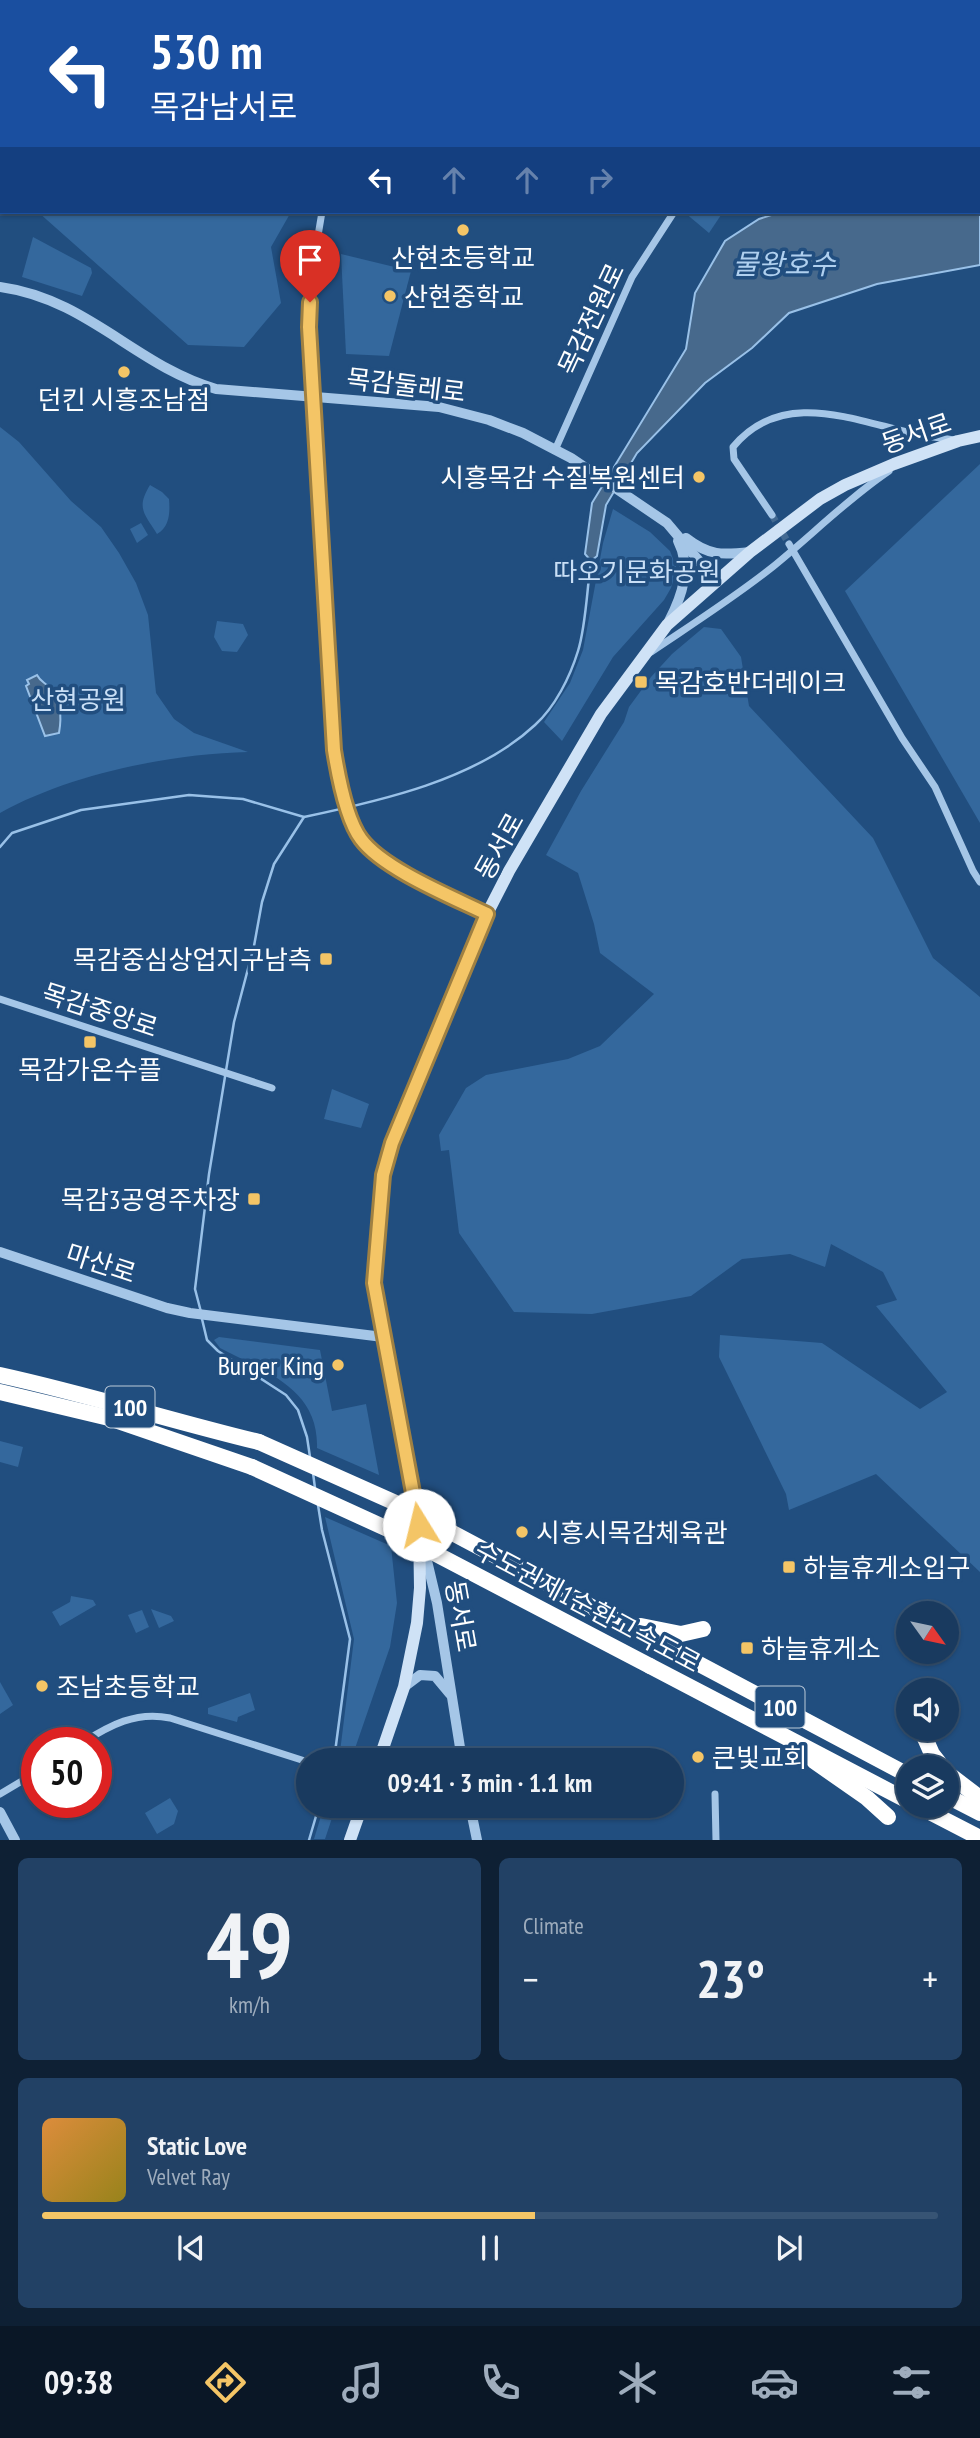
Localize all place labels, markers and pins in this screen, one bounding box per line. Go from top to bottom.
marker: 산현초등학교 [455,222,471,238]
pin [280,230,340,302]
place label: 산현초등학교 [391,241,535,274]
place label: 산현중학교 [404,280,524,313]
marker: 산현중학교 [382,288,398,304]
marker: 던킨 시흥조남점 [116,364,132,380]
place label: 던킨 시흥조남점 [38,383,210,416]
place label: 시흥목감 수질복원센터 [440,461,685,494]
marker: 시흥목감 수질복원센터 [691,469,707,485]
place label: 목감호반더레이크 [655,666,846,699]
marker: 목감호반더레이크 [633,674,649,690]
place label: 목감중심상업지구남측 [73,943,312,976]
marker: 목감중심상업지구남측 [318,951,334,967]
marker: 목감가온수플 [82,1034,98,1050]
place label: 목감가온수플 [18,1053,162,1086]
place label: 목감3공영주차장 [61,1183,240,1216]
marker: 목감3공영주차장 [246,1191,262,1207]
place label: Burger King [218,1349,324,1382]
marker: Burger King [330,1357,346,1373]
place label: 시흥시목감체육관 [536,1516,727,1549]
marker: 시흥시목감체육관 [514,1524,530,1540]
place label: 하늘휴게소입구 [803,1551,970,1584]
marker: 하늘휴게소입구 [781,1559,797,1575]
place label: 하늘휴게소 [761,1632,881,1665]
marker: 하늘휴게소 [739,1640,755,1656]
place label: 조남초등학교 [56,1670,200,1703]
marker: 조남초등학교 [34,1678,50,1694]
place label: 큰빛교회 [712,1741,808,1774]
marker: 큰빛교회 [690,1749,706,1765]

